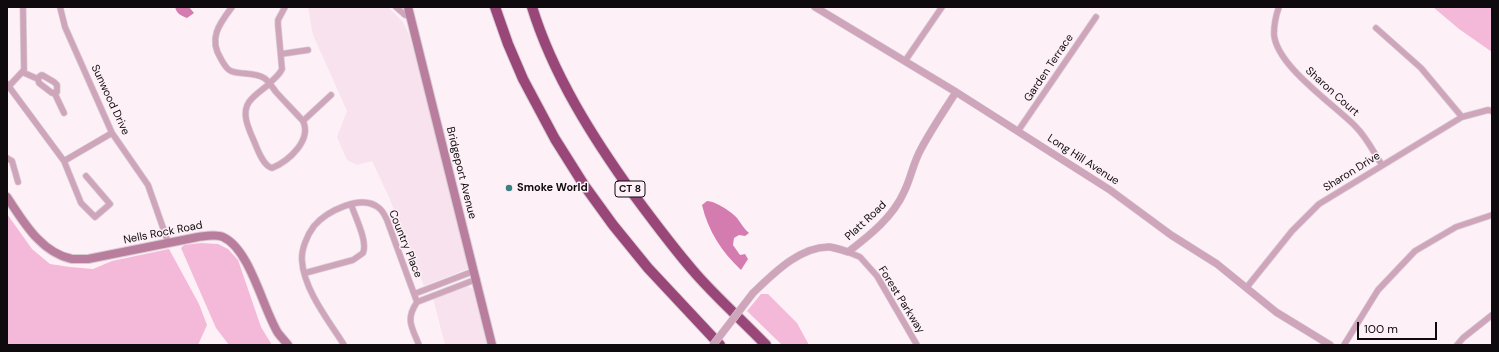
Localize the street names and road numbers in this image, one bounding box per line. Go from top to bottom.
street label: Garden Terrace [1022,32,1076,104]
street label: Sunwood Drive [88,63,132,137]
street label: Sharon Court [1303,65,1361,119]
street label: Bridgeport Avenue [443,126,479,220]
street label: Long Hill Avenue [1045,132,1121,188]
street label: Sharon Drive [1321,149,1383,195]
road number: CT 8 [615,181,645,197]
street label: Platt Road [843,199,889,243]
street label: Country Place [385,208,425,280]
street label: Nells Rock Road [122,219,204,247]
street label: Forest Parkway [875,264,927,336]

